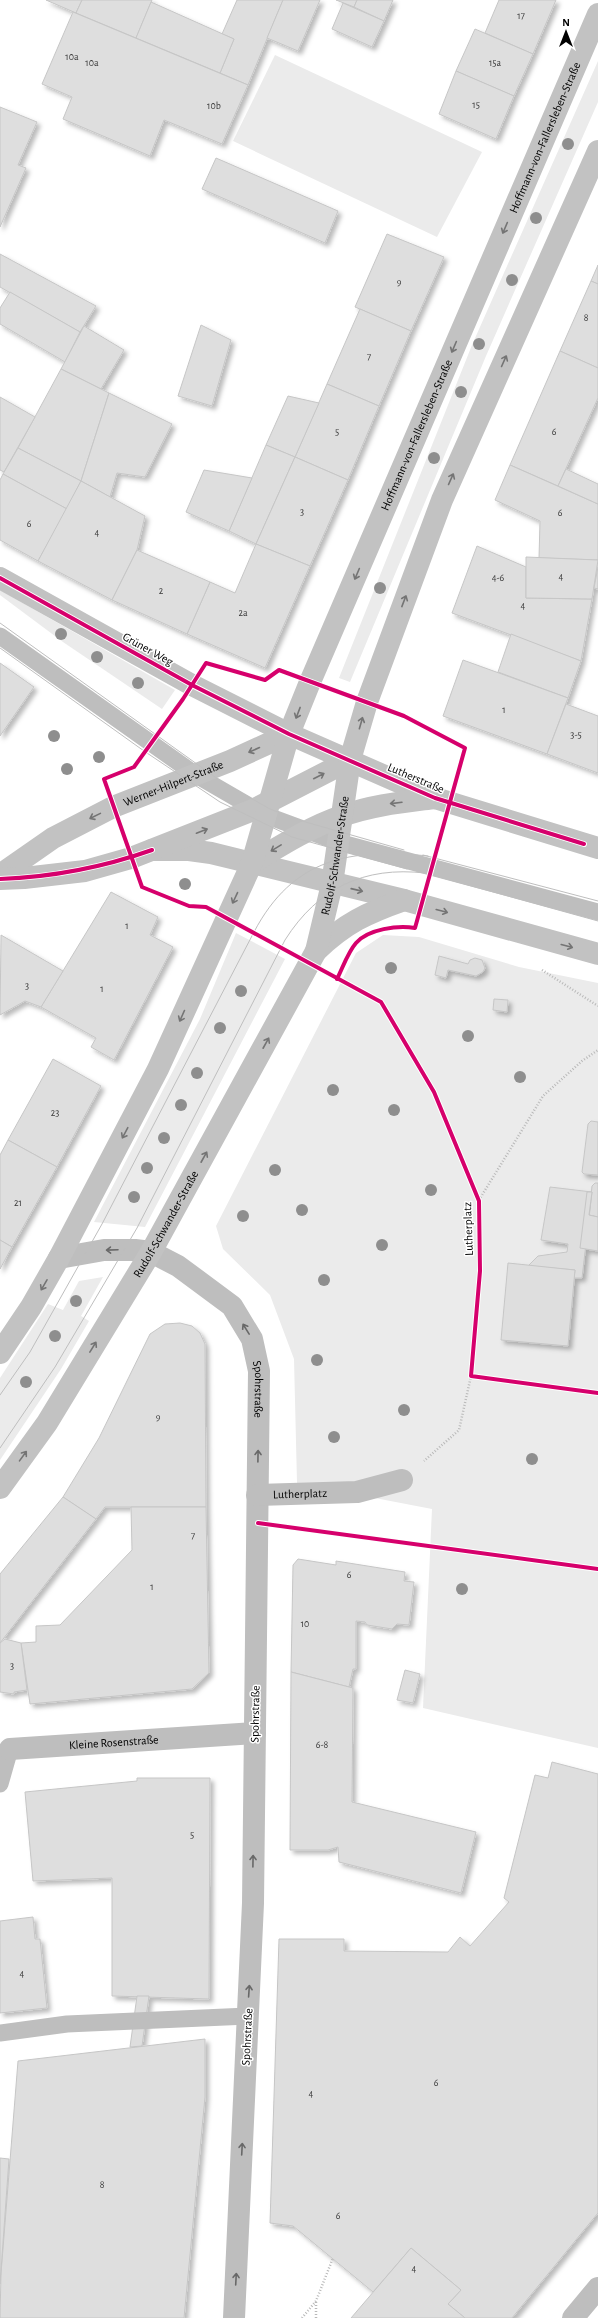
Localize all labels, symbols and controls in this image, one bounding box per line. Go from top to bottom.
house number: 17 [517,11,525,21]
north arrow [546,12,586,52]
text: N [562,17,570,28]
house number: 10a [65,52,79,62]
house number: 10a [85,58,99,68]
house number: 15a [489,58,501,68]
street label: Hoffmann-von-Fallersleben-Straße [507,60,583,215]
house number: 15 [472,100,480,110]
house number: 10b [207,101,221,111]
one-way arrow [501,221,508,233]
house number: 9 [397,277,402,287]
house number: 8 [584,313,589,323]
one-way arrow [450,341,457,353]
house number: 7 [367,352,371,362]
one-way arrow [501,355,508,367]
street label: Hoffmann-von-Fallersleben-Straße [379,358,454,512]
house number: 5 [335,427,339,437]
house number: 6 [552,427,557,437]
one-way arrow [448,474,456,486]
house number: 3 [300,507,304,517]
house number: 6 [558,508,563,518]
house number: 6 [27,519,32,529]
house number: 4 [95,528,100,538]
one-way arrow [352,567,360,579]
house number: 4 [559,572,564,582]
house number: 4-6 [492,573,505,583]
house number: 2 [159,586,164,596]
one-way arrow [401,595,409,607]
house number: 4 [521,601,526,611]
house number: 2a [238,608,248,618]
street label: Grüner Weg [121,630,175,668]
house number: 1 [502,705,506,715]
one-way arrow [293,706,301,718]
one-way arrow [358,717,365,730]
house number: 3-5 [570,730,582,740]
one-way arrow [248,747,260,754]
street label: Werner-Hilpert-Straße [122,758,225,808]
street label: Lutherstraße [386,761,446,795]
one-way arrow [313,772,325,779]
street label: Rudolf-Schwander-Straße [319,795,351,916]
one-way arrow [390,799,403,807]
one-way arrow [89,813,101,820]
one-way arrow [195,827,207,835]
one-way arrow [270,845,282,853]
one-way arrow [351,886,364,894]
one-way arrow [231,892,238,904]
one-way arrow [435,908,448,915]
house number: 1 [125,921,129,931]
one-way arrow [560,943,573,950]
house number: 3 [25,981,29,991]
house number: 1 [100,984,104,994]
one-way arrow [178,1010,185,1022]
one-way arrow [263,1037,270,1049]
house number: 23 [51,1108,59,1118]
one-way arrow [120,1127,128,1139]
one-way arrow [200,1151,208,1163]
street label: Rudolf-Schwander-Straße [131,1169,200,1280]
house number: 21 [14,1198,22,1208]
street label: Lutherplatz [461,1202,475,1256]
one-way arrow [106,1246,119,1254]
one-way arrow [39,1279,47,1291]
one-way arrow [242,1324,250,1335]
one-way arrow [90,1341,98,1353]
street label: Spohrstraße [251,1359,265,1418]
house number: 9 [156,1412,161,1422]
one-way arrow [254,1450,261,1463]
one-way arrow [19,1451,27,1462]
street label: Lutherplatz [273,1487,327,1501]
house number: 7 [191,1531,195,1541]
house number: 6 [347,1570,352,1580]
house number: 1 [150,1582,154,1592]
house number: 10 [301,1619,309,1629]
house number: 3 [10,1661,14,1671]
street label: Spohrstraße [248,1685,262,1743]
street label: Kleine Rosenstraße [69,1733,159,1751]
house number: 6-8 [316,1740,329,1750]
house number: 5 [190,1830,194,1840]
one-way arrow [249,1855,257,1868]
house number: 4 [20,1969,25,1979]
one-way arrow [246,1985,253,1998]
street label: Spohrstraße [240,2008,254,2066]
house number: 6 [434,2078,439,2088]
house number: 4 [309,2089,314,2099]
one-way arrow [238,2143,246,2156]
house number: 8 [100,2180,105,2190]
house number: 6 [336,2211,341,2221]
house number: 4 [412,2264,417,2274]
one-way arrow [232,2273,240,2286]

